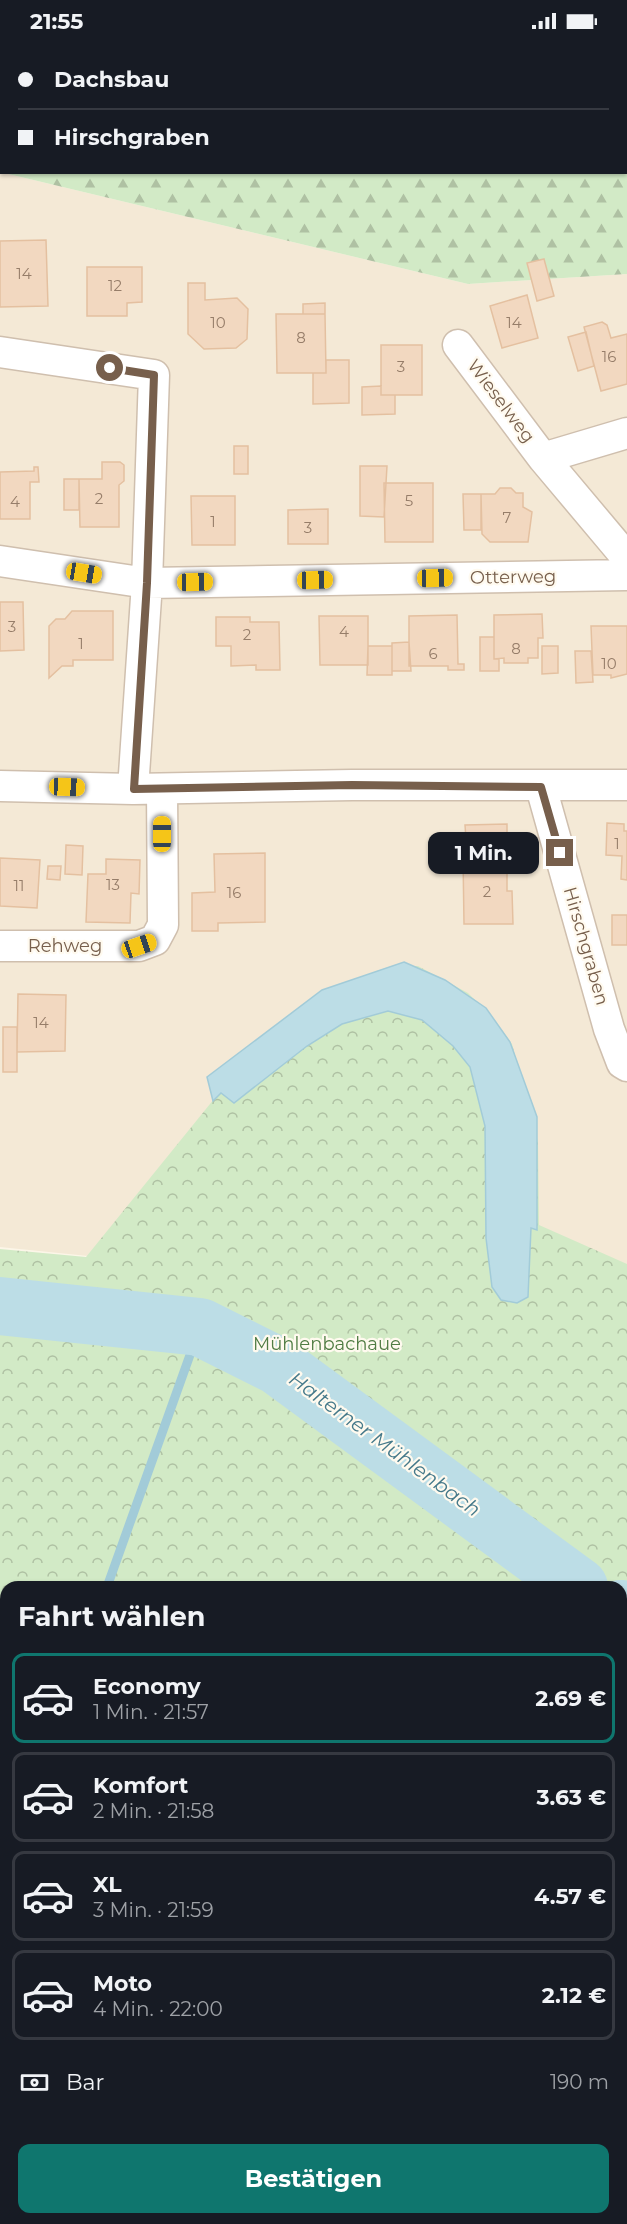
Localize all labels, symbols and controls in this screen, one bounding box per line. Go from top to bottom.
text: 21:55 [30,8,83,35]
text: Dachsbau [54,66,169,93]
text: Hirschgraben [54,124,210,151]
house number: 14 [16,264,32,283]
house number: 12 [108,276,122,295]
house number: 10 [210,313,226,332]
house number: 14 [506,313,522,332]
house number: 8 [296,328,306,347]
house number: 16 [602,347,616,366]
route start [96,354,123,381]
street label: Wieselweg [463,355,539,447]
house number: 3 [397,357,405,376]
house number: 2 [95,489,103,508]
house number: 5 [405,491,413,510]
house number: 4 [10,492,20,511]
house number: 7 [503,508,512,527]
house number: 1 [210,512,216,531]
house number: 3 [304,518,312,537]
car [65,561,103,585]
street label: Otterweg [470,565,556,589]
car [417,569,453,587]
car [297,571,333,589]
car [177,573,213,591]
house number: 3 [8,617,16,636]
house number: 4 [339,622,349,641]
house number: 2 [243,625,251,644]
house number: 1 [78,634,84,653]
house number: 8 [511,639,521,658]
house number: 6 [428,644,438,663]
house number: 10 [601,654,617,673]
car [49,777,85,797]
car [153,816,171,852]
callout: 1 Min. [428,832,539,874]
house number: 1 [614,834,620,853]
route end [546,839,573,866]
text: 1 Min. [455,841,512,865]
house number: 13 [106,875,120,894]
house number: 11 [14,876,24,895]
house number: 2 [483,882,491,901]
house number: 16 [227,883,241,902]
street label: Hirschgraben [559,884,613,1008]
car [119,932,159,960]
street label: Rehweg [28,935,102,957]
house number: 14 [33,1013,49,1032]
park label: Mühlenbachaue [253,1333,401,1355]
water label: Halterner Mühlenbach [285,1367,485,1521]
text: Fahrt wählen [18,1600,205,1633]
icon: car [21,1671,75,1725]
text: Economy [93,1673,201,1700]
text: 2.69 € [535,1685,606,1712]
text: 1 Min. · 21:57 [93,1700,209,1724]
icon: car [21,1770,75,1824]
text: Komfort [93,1772,188,1799]
text: 3.63 € [536,1784,606,1811]
text: 2 Min. · 21:58 [93,1799,214,1823]
icon: car [21,1869,75,1923]
text: XL [93,1871,122,1898]
text: 4.57 € [534,1883,606,1910]
text: 3 Min. · 21:59 [93,1898,214,1922]
icon: car [21,1968,75,2022]
text: Moto [93,1970,152,1997]
text: 2.12 € [542,1982,606,2009]
text: 4 Min. · 22:00 [93,1997,223,2021]
icon: cash [18,2066,51,2099]
text: Bar [66,2069,104,2096]
text: 190 m [550,2070,609,2094]
button: Bestätigen [18,2144,609,2213]

